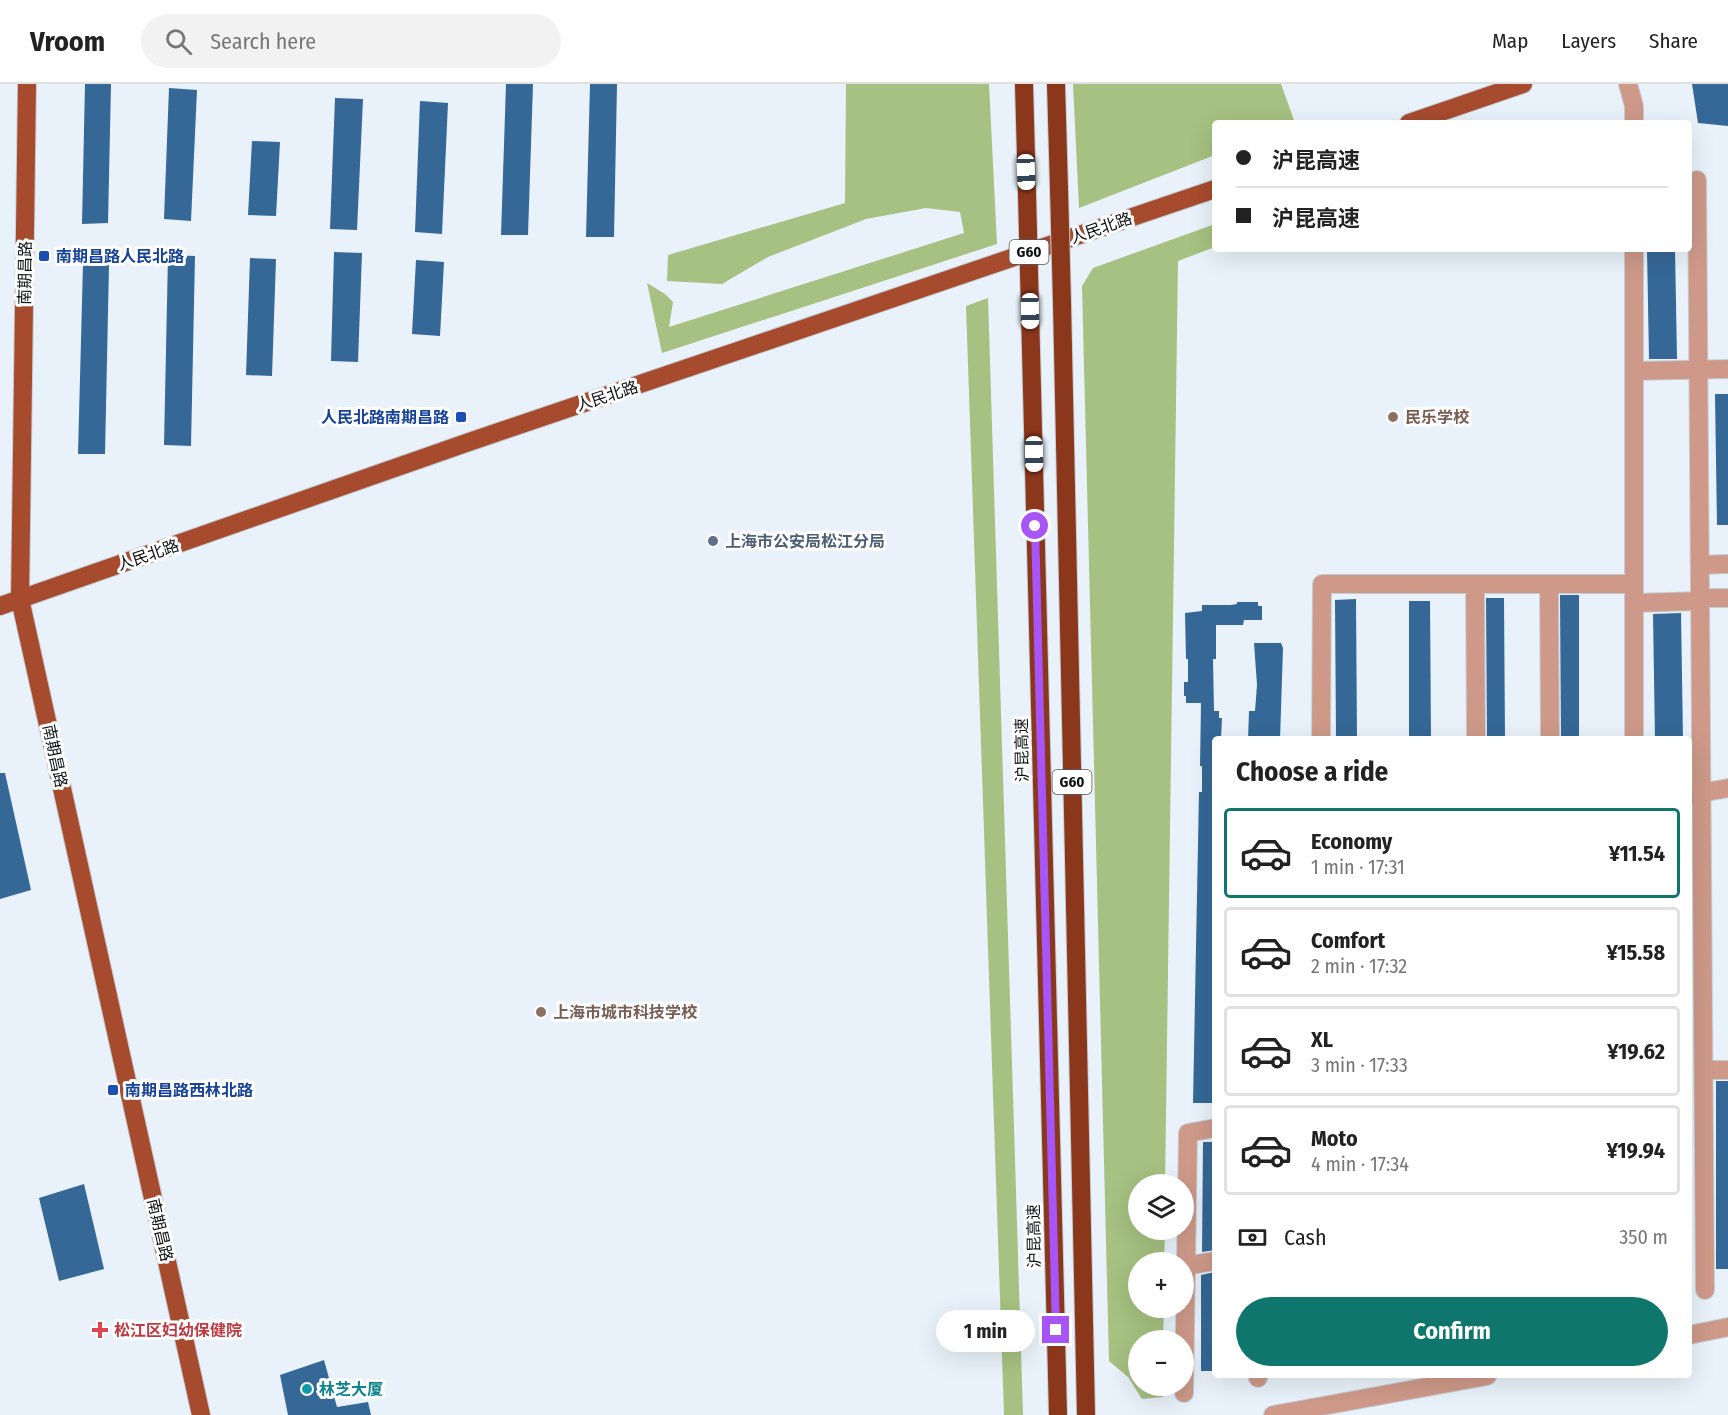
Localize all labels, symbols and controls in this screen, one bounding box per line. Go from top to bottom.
search box [141,14,561,68]
text: Vroom [30,25,105,58]
icon: search [162,25,195,58]
text: Search here [210,28,316,55]
text: Map [1492,28,1528,54]
text: Layers [1561,28,1616,54]
text: Share [1649,28,1698,54]
text: 沪昆高速 [1272,147,1360,174]
car [1016,154,1036,190]
text: 沪昆高速 [1272,205,1360,232]
street label: 人民北路 [1068,209,1134,247]
road number: G60 [1010,240,1048,264]
street label: 南期昌路 [15,241,35,305]
place label: 南期昌路人民北路 [56,247,184,266]
marker: 南期昌路人民北路 [37,249,51,263]
car [1021,293,1039,329]
street label: 人民北路 [574,377,640,415]
place label: 人民北路南期昌路 [321,408,449,427]
place label: 民乐学校 [1405,408,1470,427]
marker: 人民北路南期昌路 [454,410,468,424]
marker: 民乐学校 [1386,410,1400,424]
car [1025,436,1043,472]
route start [1021,512,1048,539]
place label: 上海市公安局松江分局 [725,532,885,551]
marker: 上海市公安局松江分局 [706,534,720,548]
street label: 人民北路 [115,536,181,574]
street label: 沪昆高速 [1012,718,1032,782]
street label: 南期昌路 [39,723,71,789]
text: Choose a ride [1236,756,1388,788]
road number: G60 [1052,770,1092,794]
icon: car [1239,826,1293,880]
text: Economy [1311,828,1392,855]
text: ¥11.54 [1609,840,1665,867]
text: 1 min · 17:31 [1311,855,1405,879]
icon: car [1239,925,1293,979]
text: Comfort [1311,927,1385,954]
text: ¥15.58 [1607,939,1665,966]
text: 2 min · 17:32 [1311,954,1407,978]
place label: 上海市城市科技学校 [553,1003,698,1022]
marker: 上海市城市科技学校 [534,1005,548,1019]
icon: car [1239,1024,1293,1078]
text: XL [1311,1026,1333,1053]
text: ¥19.62 [1607,1038,1665,1065]
text: 3 min · 17:33 [1311,1053,1408,1077]
place label: 南期昌路西林北路 [125,1081,253,1100]
marker: 南期昌路西林北路 [106,1083,120,1097]
icon: car [1239,1123,1293,1177]
text: Moto [1311,1125,1358,1152]
text: ¥19.94 [1607,1137,1665,1164]
text: 4 min · 17:34 [1311,1152,1409,1176]
map controls [1128,1174,1194,1396]
button: layers [1128,1174,1194,1240]
street label: 南期昌路 [144,1197,176,1263]
street label: 沪昆高速 [1024,1204,1044,1268]
icon: cash [1236,1221,1269,1254]
text: Cash [1284,1224,1327,1251]
text: 350 m [1619,1225,1668,1249]
button: + [1128,1252,1194,1318]
button: Confirm [1236,1297,1668,1366]
callout: 1 min [936,1309,1035,1351]
route end [1042,1316,1069,1343]
text: 1 min [964,1319,1007,1343]
marker: 松江区妇幼保健院 [91,1321,109,1339]
place label: 松江区妇幼保健院 [114,1321,242,1340]
button: − [1128,1330,1194,1396]
place label: 林芝大厦 [319,1380,383,1399]
marker: 林芝大厦 [300,1382,314,1396]

